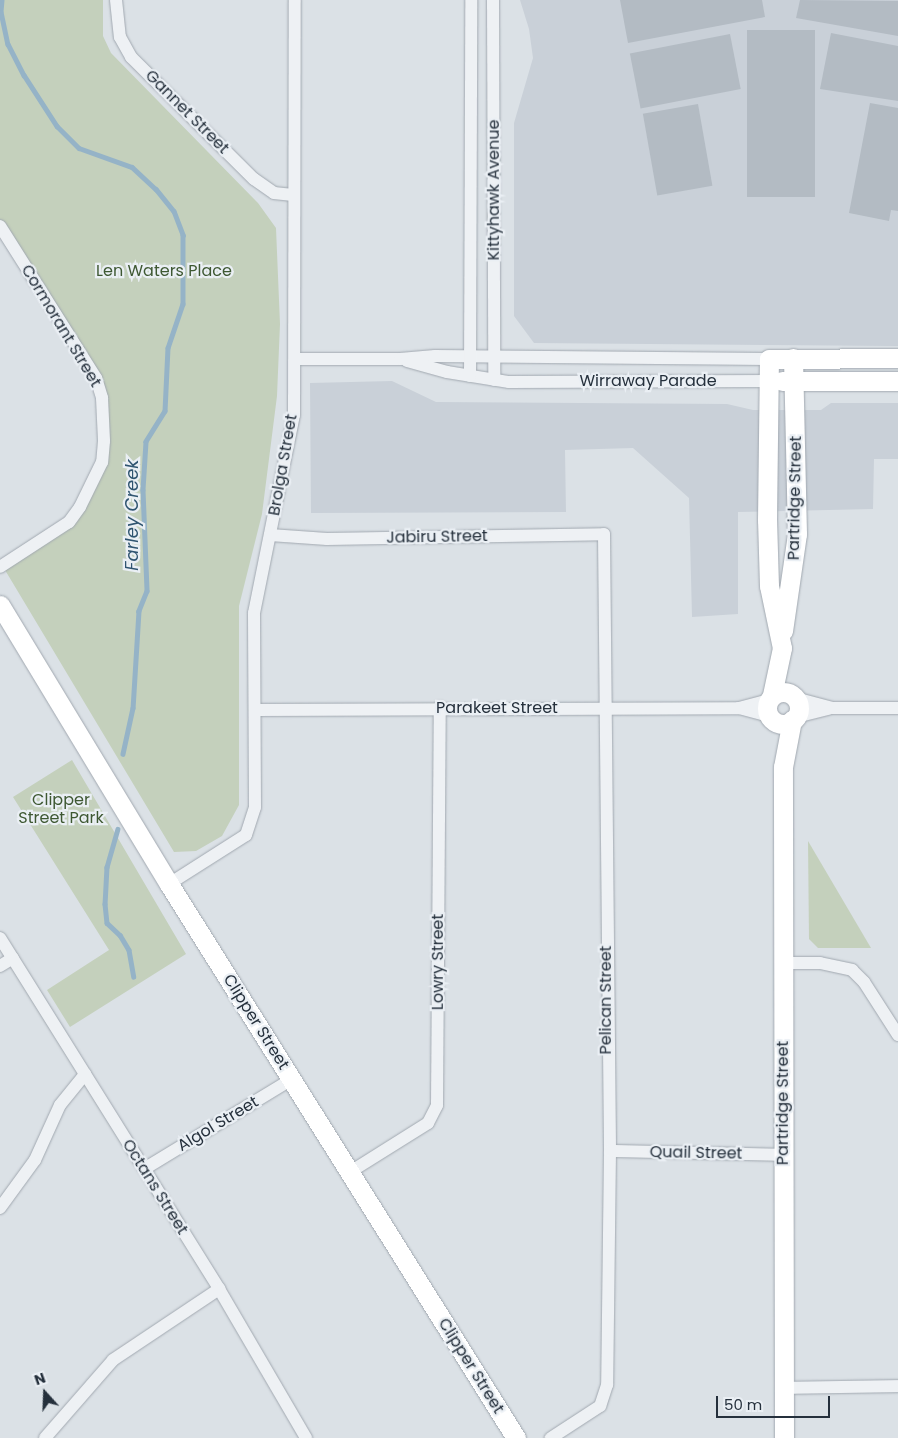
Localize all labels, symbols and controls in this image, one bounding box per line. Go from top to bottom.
street label: Gannet Street [141,66,233,158]
street label: Kittyhawk Avenue [484,120,504,260]
street label: Cormorant Street [17,261,105,391]
park label: Len Waters Place [96,261,232,281]
street label: Wirraway Parade [579,371,717,391]
street label: Brolga Street [265,413,301,517]
street label: Partridge Street [784,436,806,560]
water label: Farley Creek [121,459,143,571]
street label: Jabiru Street [386,527,488,547]
street label: Parakeet Street [436,698,558,718]
park label: Clipper Street Park [18,790,104,828]
street label: Lowry Street [428,914,448,1010]
street label: Pelican Street [596,946,616,1054]
street label: Clipper Street [219,971,293,1073]
street label: Partridge Street [773,1041,793,1165]
street label: Algol Street [174,1092,262,1156]
street label: Octans Street [118,1136,192,1238]
street label: Quail Street [650,1143,742,1163]
street label: Clipper Street [434,1315,508,1417]
north arrow [20,1368,70,1418]
text: N [32,1368,48,1390]
scale bar [718,1386,832,1418]
text: 50 m [724,1394,762,1415]

